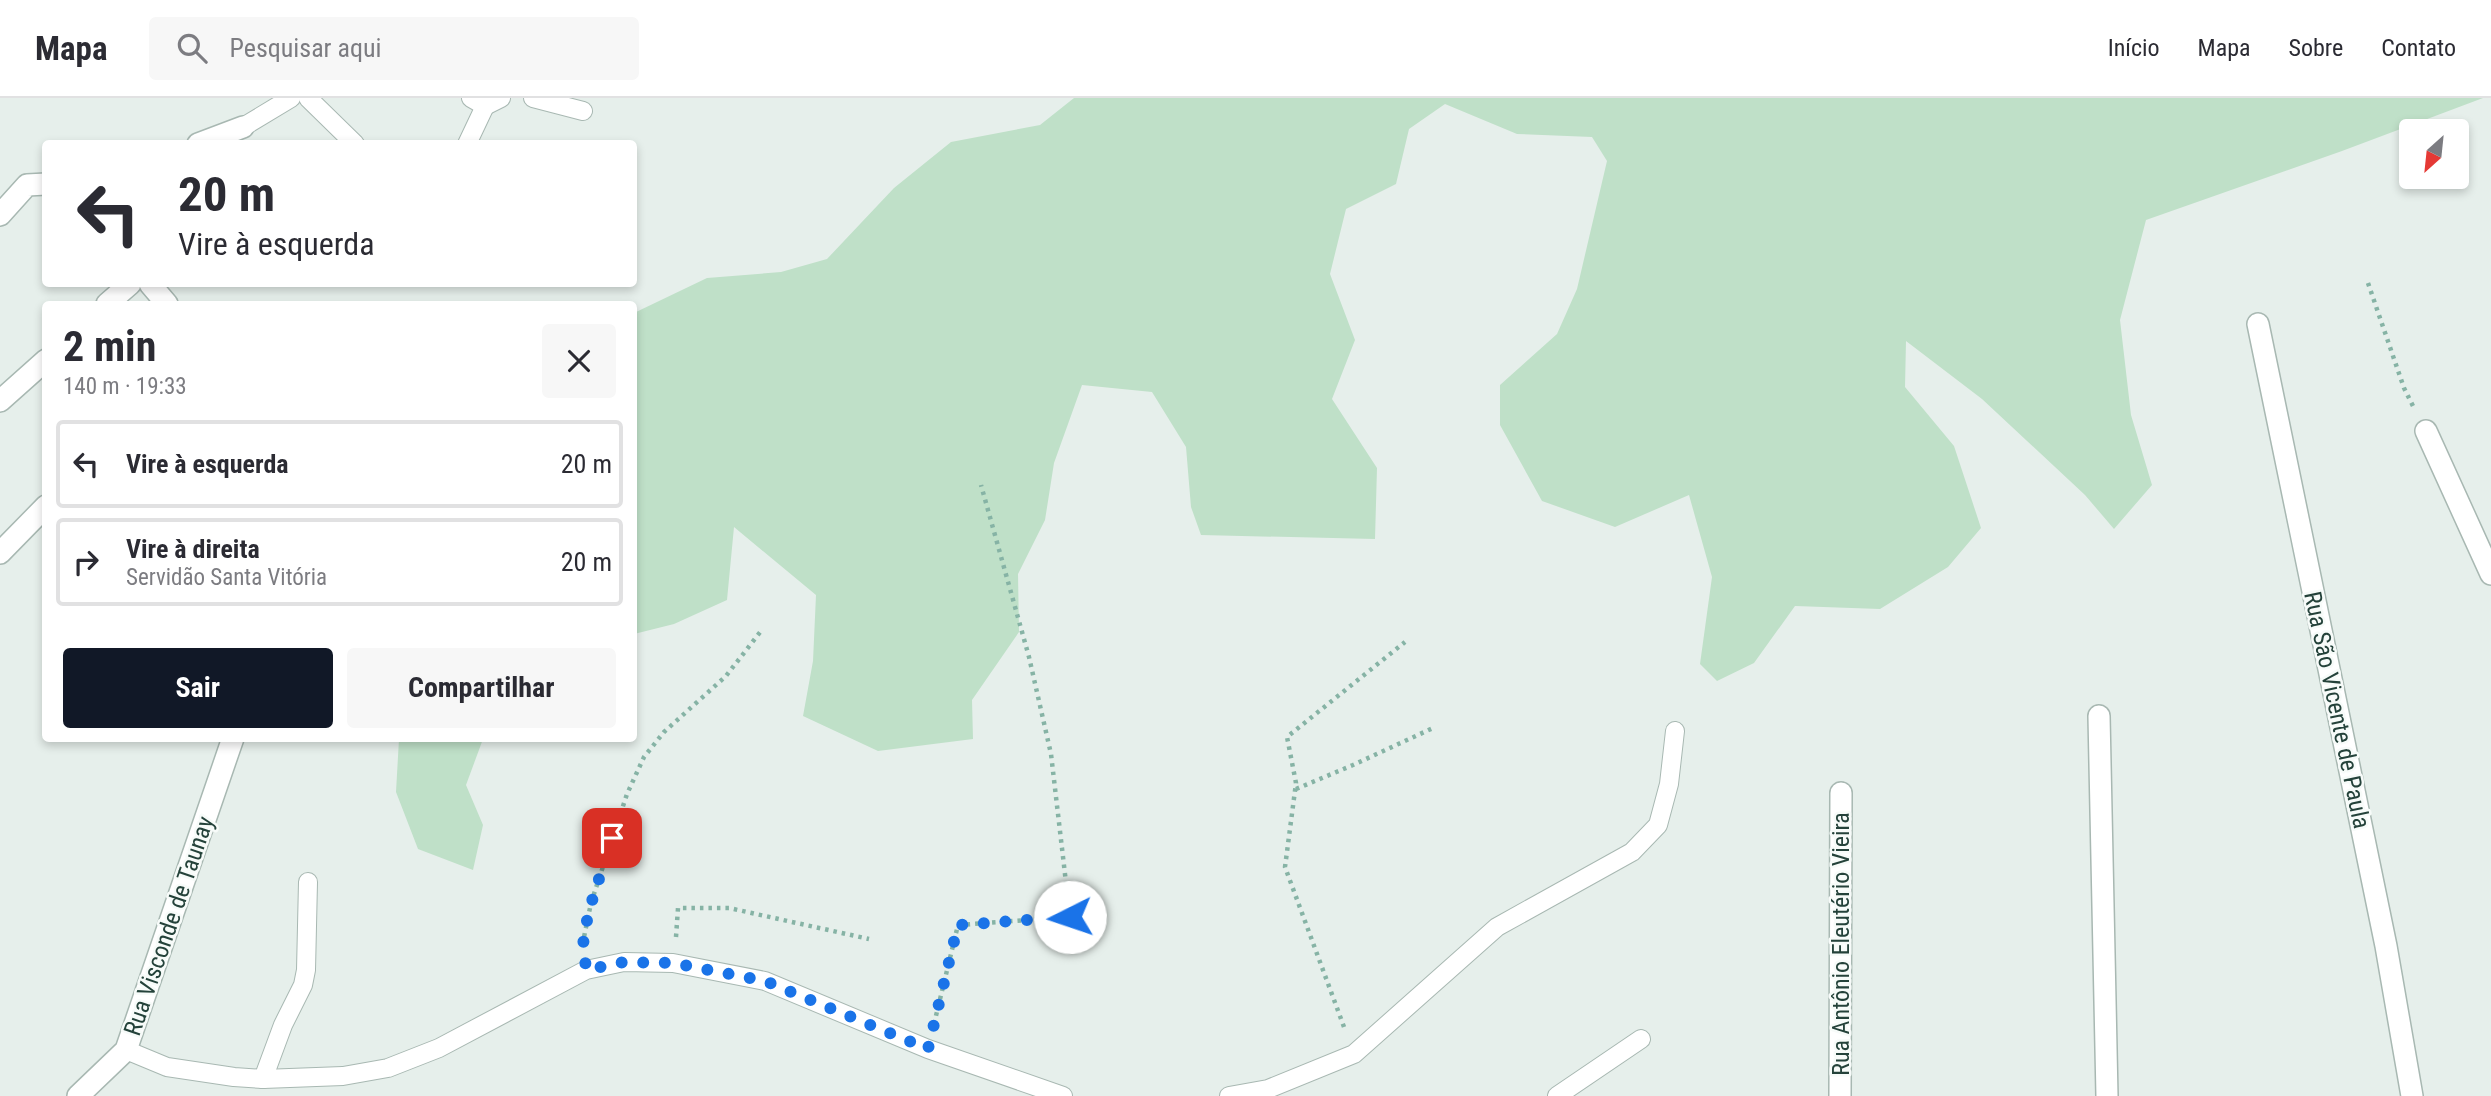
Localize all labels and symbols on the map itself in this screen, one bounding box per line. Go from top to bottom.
north arrow [2399,119,2469,189]
street label: Rua São Vicente de Paula [2298,589,2376,831]
pin [582,808,642,868]
street label: Rua Antônio Eleutério Vieira [1827,812,1855,1076]
street label: Rua Visconde de Taunay [118,813,220,1039]
position arrow [1033,880,1107,954]

